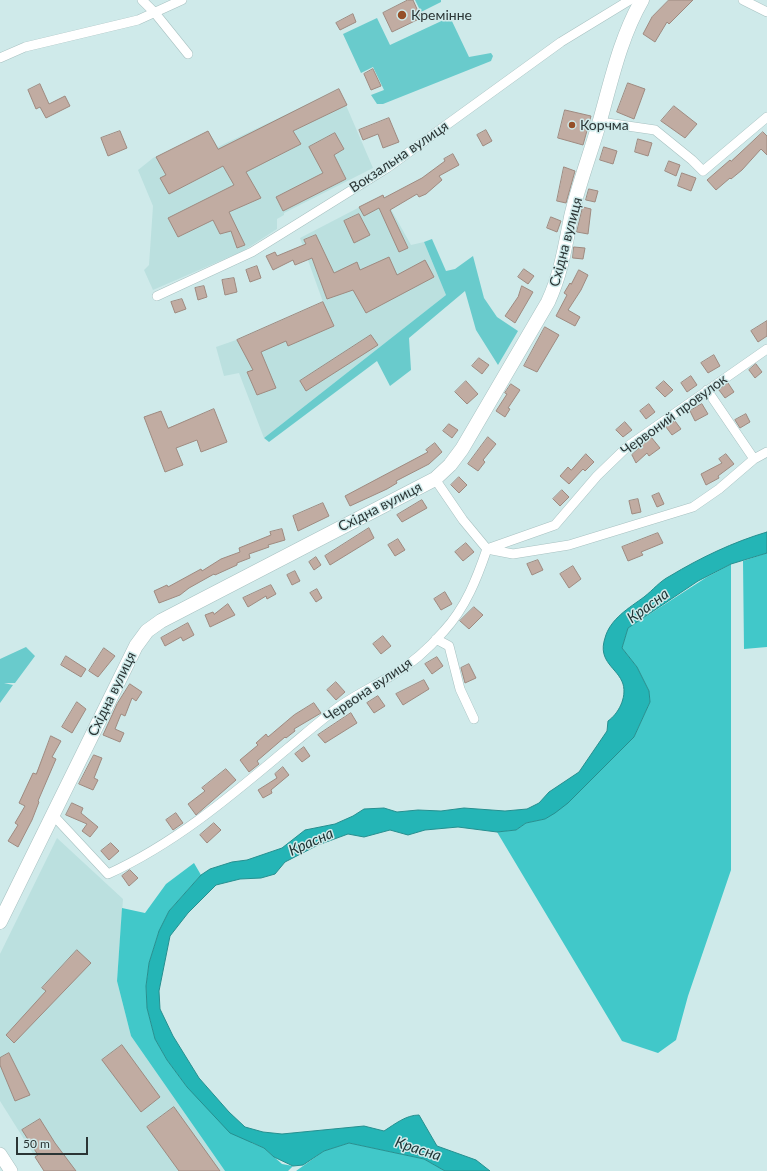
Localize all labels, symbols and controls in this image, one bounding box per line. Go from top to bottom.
place label: Кремінне [411,7,472,23]
marker: Кремінне [396,9,408,21]
place label: Корчма [580,117,629,133]
street label: Вокзальна вулиця [346,118,452,196]
marker: Корчма [567,120,577,130]
street label: Східна вулиця [546,196,586,288]
street label: Червоний провулок [618,371,730,459]
street label: Східна вулиця [335,479,425,535]
water label: Красна [624,585,672,627]
street label: Східна вулиця [84,649,140,739]
street label: Червона вулиця [321,654,415,726]
water label: Красна [286,824,336,860]
scale bar [18,1129,90,1155]
water label: Красна [393,1133,443,1165]
text: 50 m [23,1136,50,1151]

